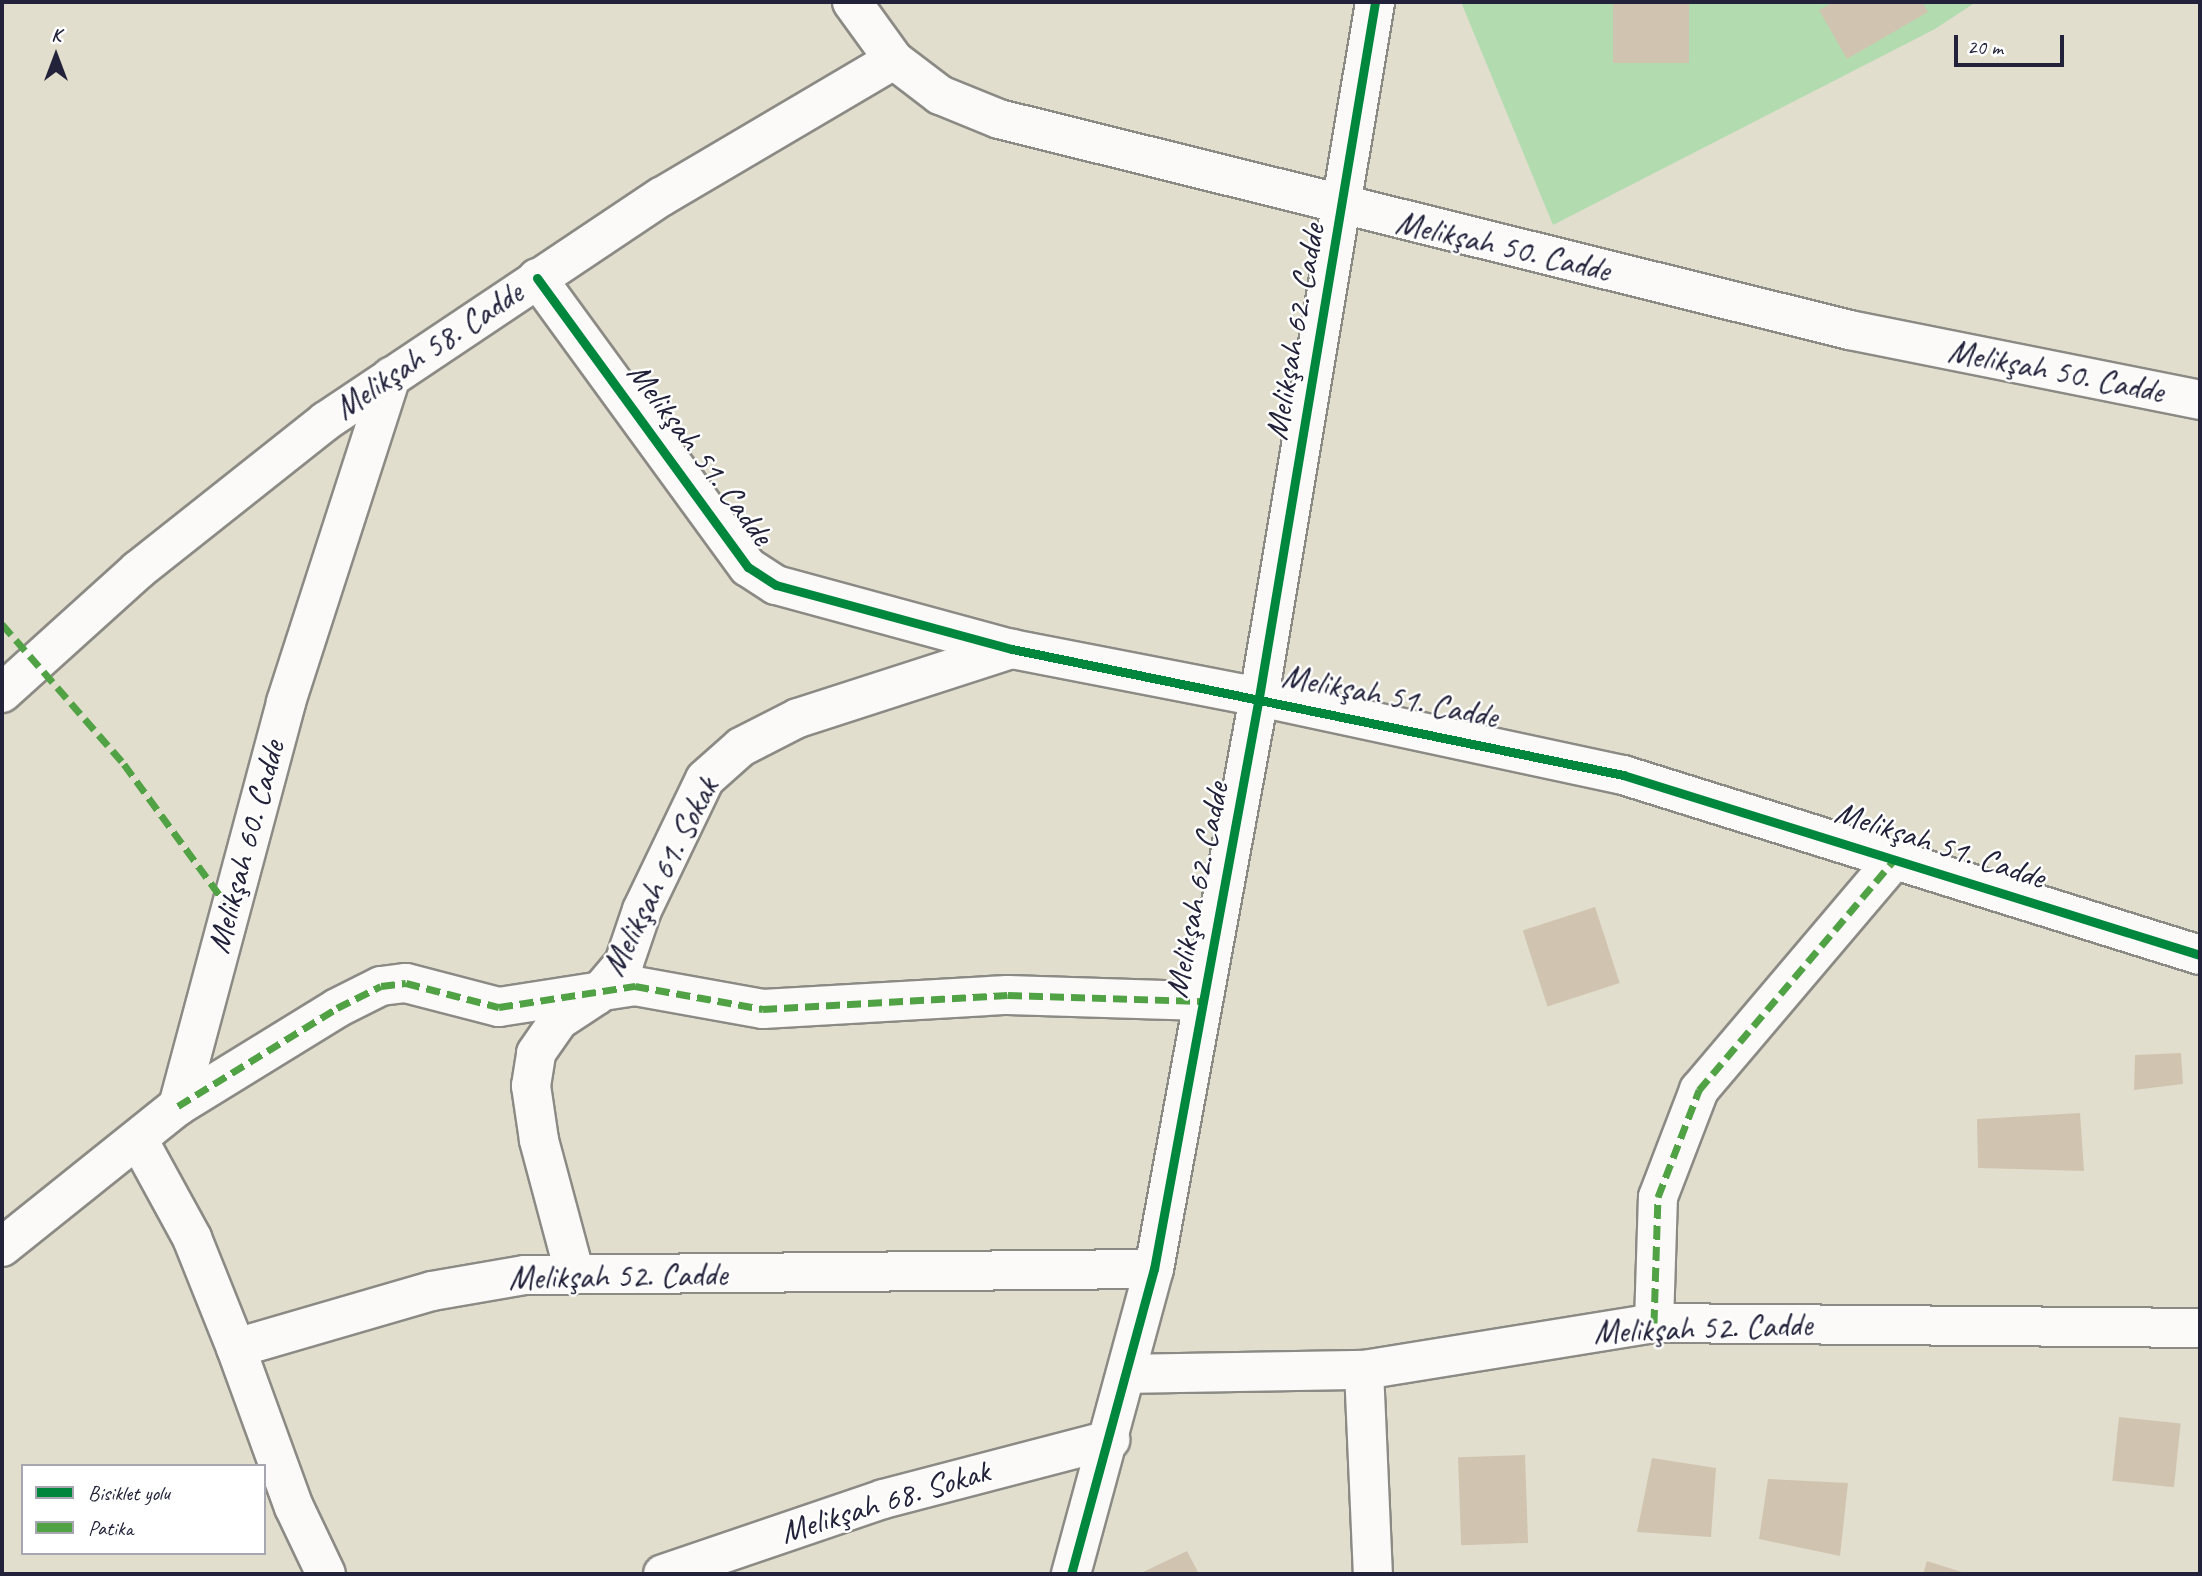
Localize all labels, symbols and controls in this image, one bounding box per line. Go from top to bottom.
north arrow [21,21,91,91]
scale bar [1957,21,2067,65]
text: K [51,23,61,47]
text: 20 m [1967,34,2003,60]
street label: Melikşah 50. Cadde [1392,203,1614,291]
street label: Melikşah 62. Cadde [1257,221,1333,443]
street label: Melikşah 58. Cadde [327,274,531,428]
street label: Melikşah 50. Cadde [1945,332,2167,412]
street label: Melikşah 51. Cadde [618,355,782,553]
street label: Melikşah 51. Cadde [1279,657,1501,737]
street label: Melikşah 60. Cadde [199,736,293,958]
street label: Melikşah 61. Sokak [594,772,728,982]
street label: Melikşah 62. Cadde [1157,779,1237,1001]
street label: Melikşah 51. Cadde [1830,792,2050,898]
street label: Melikşah 52. Cadde [508,1255,728,1299]
street label: Melikşah 52. Cadde [1593,1305,1813,1353]
street label: Melikşah 68. Sokak [776,1451,994,1553]
legend [21,1464,266,1555]
text: Bisiklet yolu [88,1480,170,1506]
text: Patika [88,1515,133,1541]

